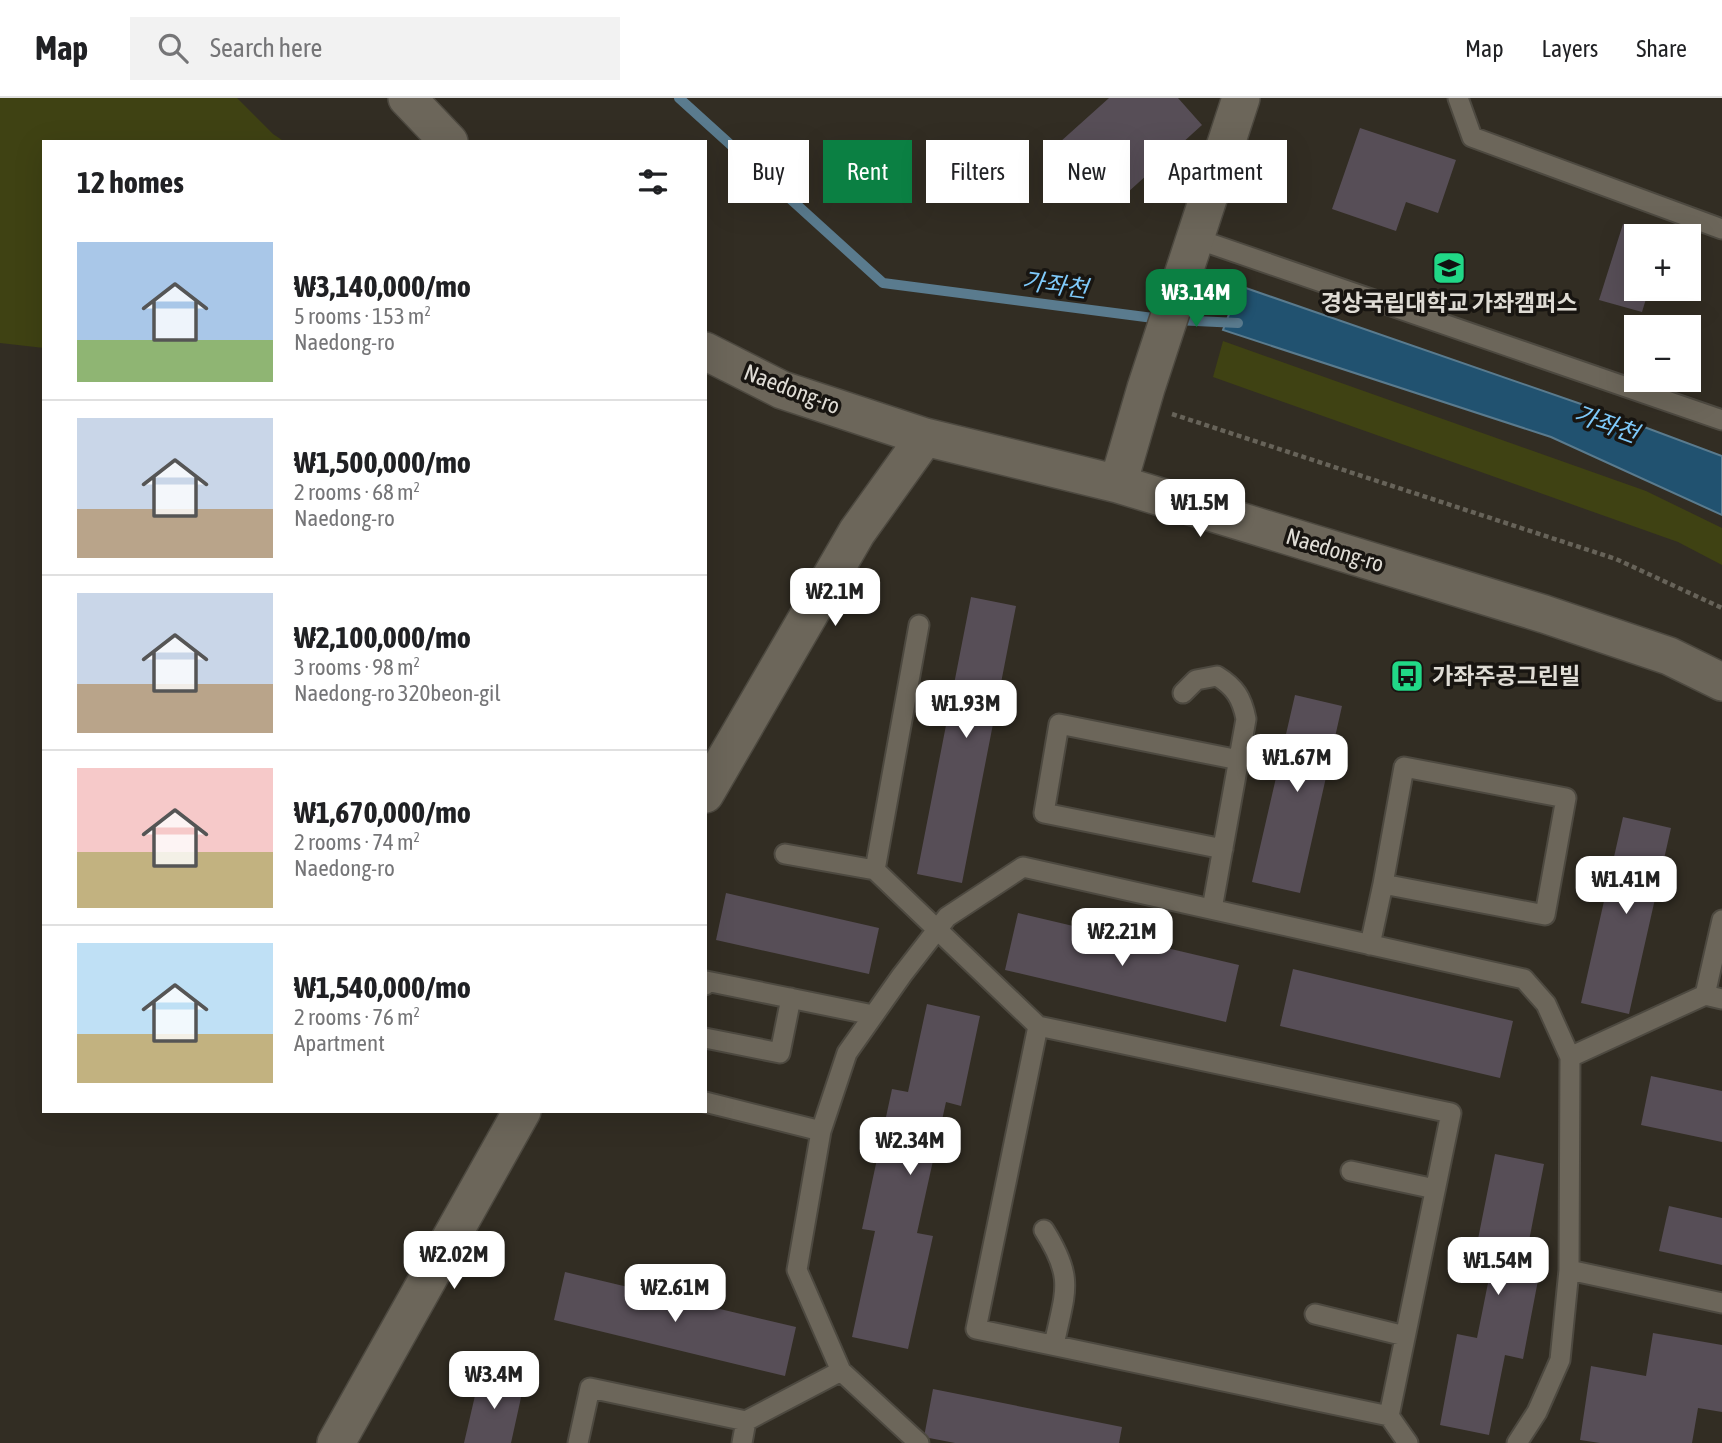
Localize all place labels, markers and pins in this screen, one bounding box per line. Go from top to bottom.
school or university icon: 경상국립대학교 가좌캠퍼스 [1430,249,1468,287]
pin: ₩3.14M [1139,270,1253,329]
place label: 경상국립대학교 가좌캠퍼스 [1320,290,1578,316]
pin: ₩1.5M [1151,480,1249,539]
pin: ₩2.1M [786,568,884,628]
bus stop icon: 가좌주공그린빌 [1388,657,1426,695]
place label: 가좌주공그린빌 [1432,663,1580,689]
pin: ₩1.93M [909,680,1023,740]
pin: ₩1.67M [1240,734,1354,794]
pin: ₩1.41M [1569,856,1683,916]
pin: ₩2.21M [1065,908,1179,968]
pin: ₩2.34M [853,1118,967,1177]
pin: ₩2.02M [397,1232,511,1291]
pin: ₩1.54M [1441,1238,1555,1297]
pin: ₩2.61M [618,1264,732,1324]
pin: ₩3.4M [445,1352,543,1411]

